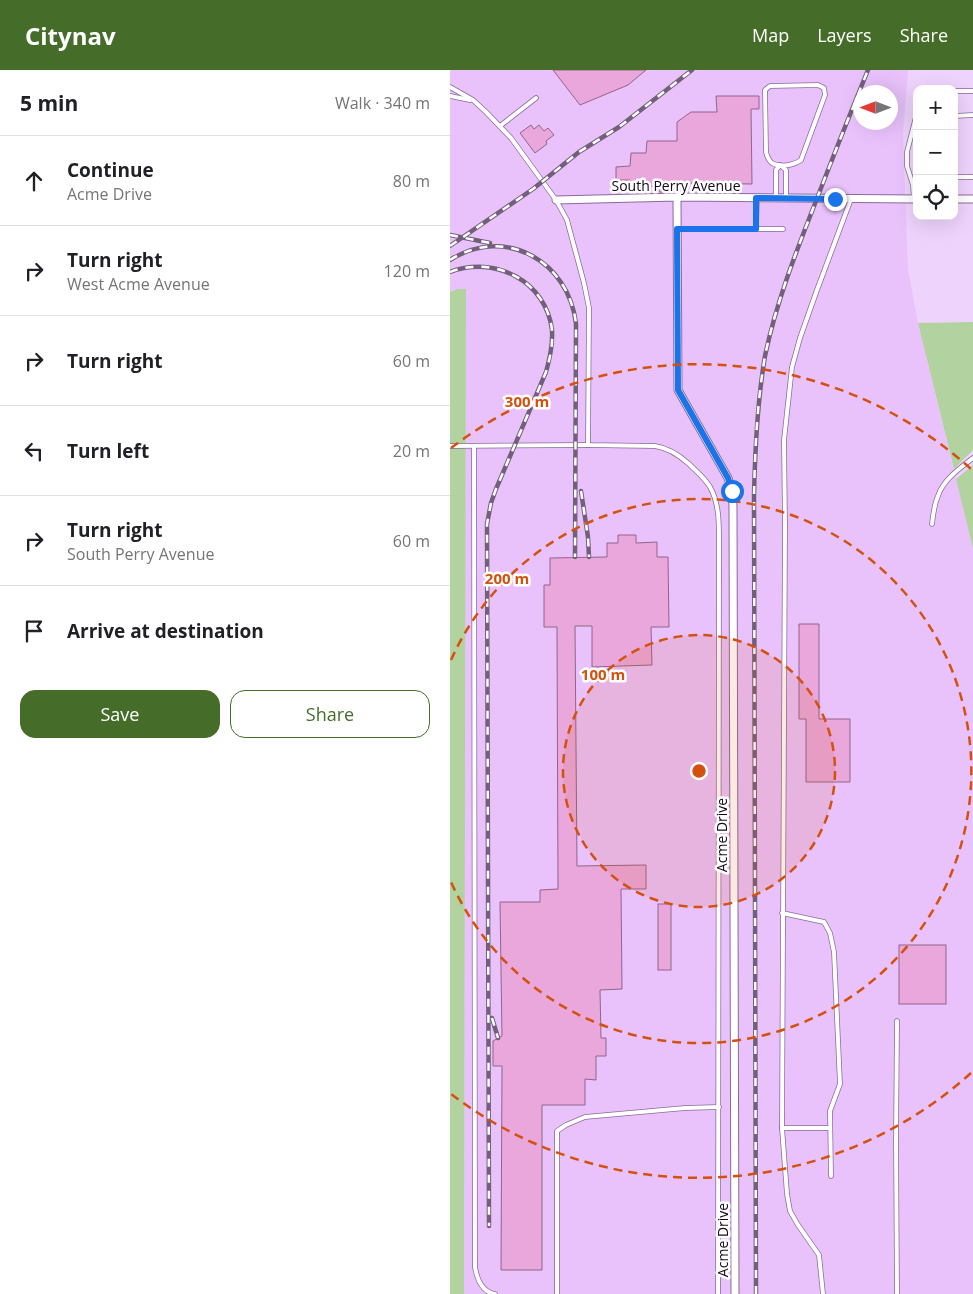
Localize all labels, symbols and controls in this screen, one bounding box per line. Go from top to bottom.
text: Citynav [25,19,116,52]
text: Map [752,23,789,47]
text: Layers [817,23,872,47]
text: Share [900,23,948,47]
north arrow [853,85,898,130]
map controls [913,85,958,220]
button: + [913,85,958,130]
text: 5 min [20,89,78,117]
text: Walk · 340 m [335,92,430,114]
button: − [913,130,958,175]
text: Continue [67,157,154,183]
icon: ahead [20,167,48,195]
text: 80 m [393,170,430,192]
button: locate [913,175,958,220]
street label: South Perry Avenue [611,176,741,195]
text: Acme Drive [67,183,152,205]
route end [824,188,847,211]
text: Turn right [67,247,162,273]
icon: right [20,257,48,285]
text: 120 m [384,260,430,282]
text: West Acme Avenue [67,273,210,295]
icon: right [20,347,48,375]
text: Turn right [67,348,162,374]
text: 60 m [393,350,430,372]
text: 300 m [505,391,549,411]
icon: left [20,437,48,465]
text: Turn left [67,438,149,464]
text: 20 m [393,440,430,462]
route start [721,480,744,503]
text: Turn right [67,517,162,543]
icon: right [20,527,48,555]
text: 60 m [393,530,430,552]
text: South Perry Avenue [67,543,214,565]
text: 200 m [485,568,529,588]
icon: arrive [20,617,48,645]
text: Arrive at destination [67,618,264,644]
text: 100 m [581,664,625,684]
button: Save [20,690,220,738]
button: Share [230,690,430,738]
centre of rings [690,762,708,780]
street label: Acme Drive [712,798,731,872]
street label: Acme Drive [713,1203,732,1277]

